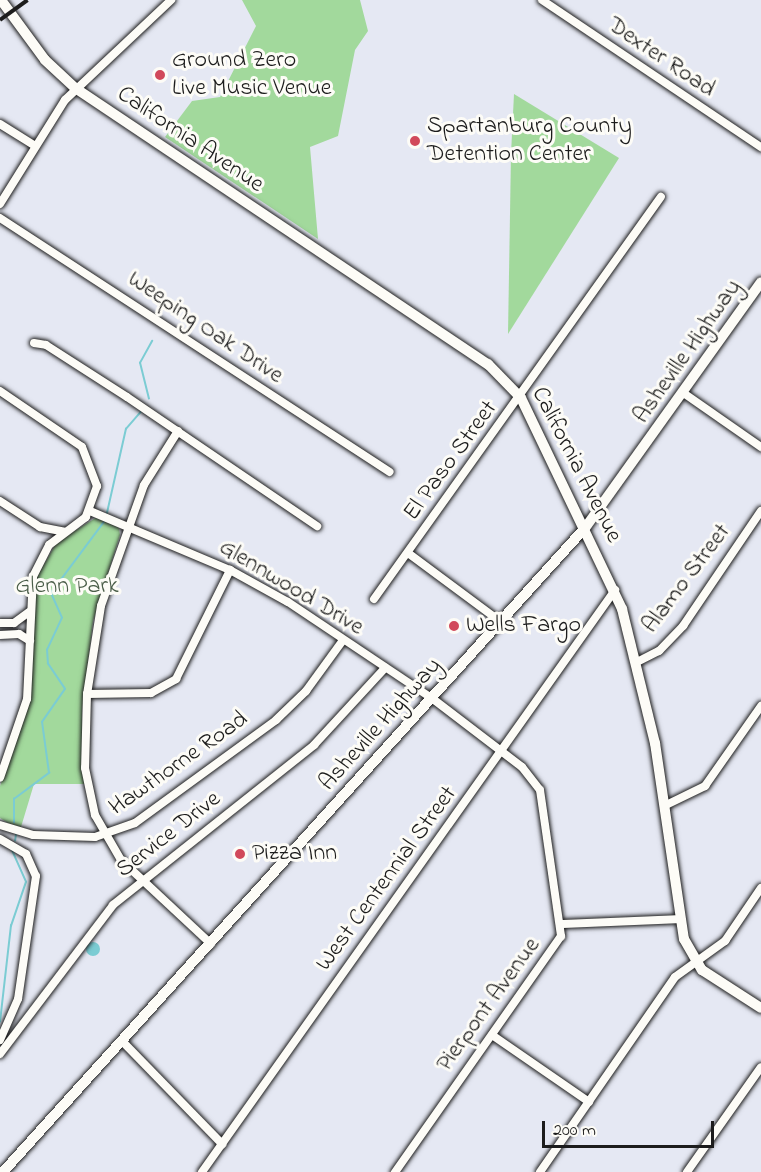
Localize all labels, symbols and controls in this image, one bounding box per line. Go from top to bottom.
street label: Dexter Road [602,12,720,104]
place label: Ground Zero Live Music Venue [172,47,332,103]
marker: Ground Zero Live Music Venue [153,68,167,82]
street label: California Avenue [111,80,269,200]
place label: Spartanburg County Detention Center [427,113,632,169]
marker: Spartanburg County Detention Center [408,134,422,148]
street label: Weeping Oak Drive [122,265,288,391]
street label: Asheville Highway [628,274,748,430]
street label: California Avenue [524,382,628,548]
street label: El Paso Street [398,395,504,527]
street label: Alamo Street [637,519,737,639]
street label: Glennwood Drive [213,534,369,642]
park label: Glenn Park [16,573,118,601]
place label: Wells Fargo [466,612,581,640]
marker: Wells Fargo [447,619,461,633]
street label: Asheville Highway [314,653,448,797]
street label: Hawthorne Road [104,706,254,822]
street label: West Centennial Street [310,781,464,977]
street label: Service Drive [111,785,227,885]
place label: Pizza Inn [252,840,337,868]
marker: Pizza Inn [233,847,247,861]
street label: Pierpont Avenue [431,933,547,1077]
scale bar [545,1109,718,1147]
text: 200 m [553,1118,596,1144]

